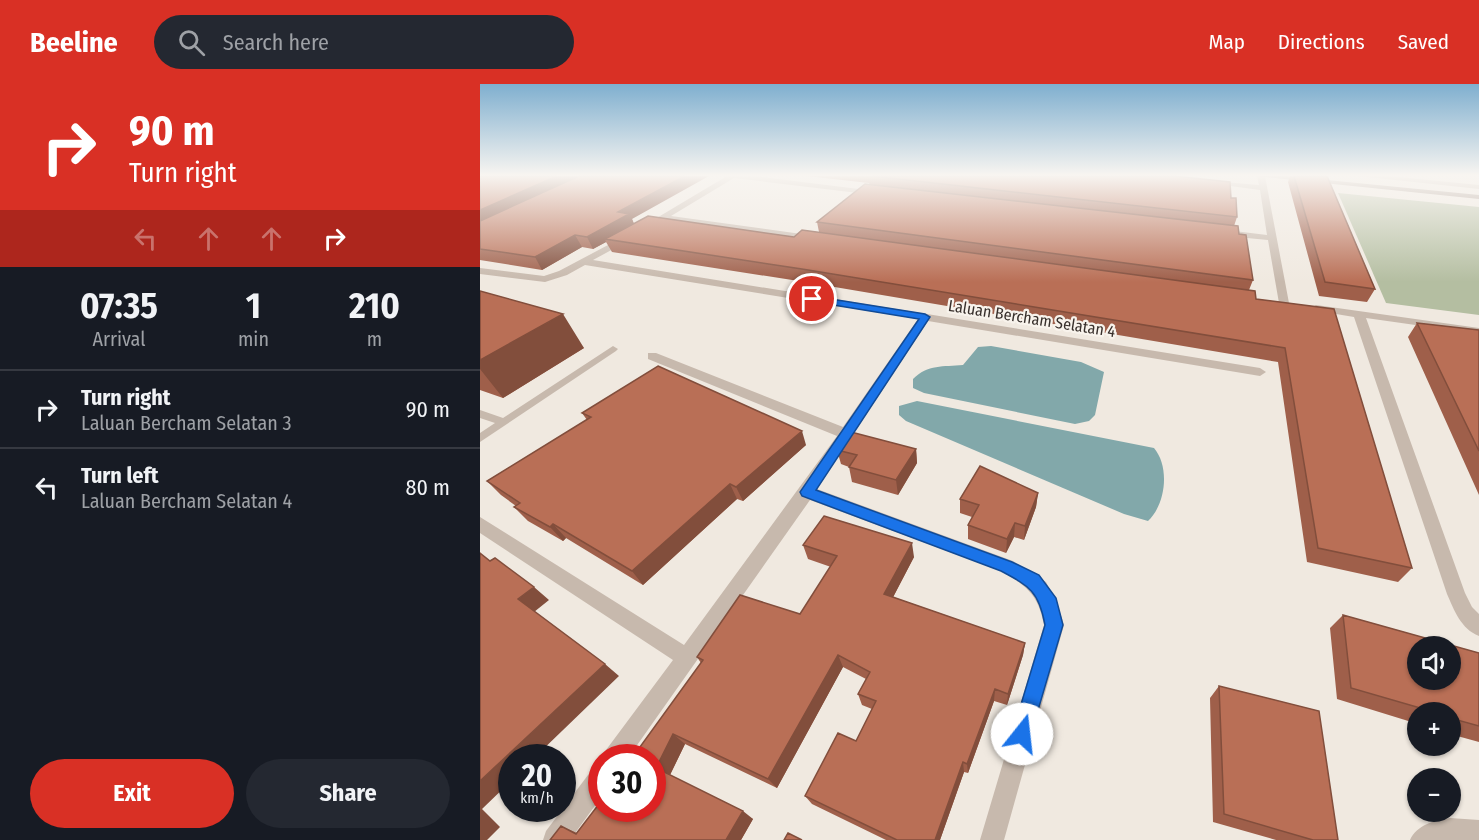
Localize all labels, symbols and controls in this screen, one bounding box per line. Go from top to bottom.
search box [154,15,574,69]
text: Beeline [30,26,118,59]
icon: search [175,26,208,59]
text: Search here [223,29,329,56]
text: Map [1208,29,1245,55]
text: Directions [1278,29,1365,55]
text: Saved [1398,29,1449,55]
text: 90 m [129,106,214,156]
icon: right [30,108,108,186]
text: Turn right [129,157,237,189]
icon: left [129,222,162,255]
icon: ahead [192,222,225,255]
icon: ahead [255,222,288,255]
icon: right [318,222,351,255]
pin [786,273,837,324]
icon: arrive [795,282,828,315]
text: 07:35 [80,284,158,328]
text: 1 [246,284,261,328]
text: 210 [349,284,400,328]
street label: Laluan Bercham Selatan 4 [947,296,1117,341]
text: Arrival [92,327,146,351]
text: min [238,327,269,351]
text: m [367,327,382,351]
text: Turn right [81,384,170,411]
icon: right [30,393,63,426]
text: 90 m [406,396,450,423]
text: Laluan Bercham Selatan 3 [81,411,292,435]
text: Turn left [81,462,159,489]
icon: left [30,471,63,504]
text: 80 m [405,474,450,501]
text: Laluan Bercham Selatan 4 [81,489,292,513]
map controls [1407,636,1461,822]
button: sound [1407,636,1461,690]
position arrow [990,702,1054,766]
button: + [1407,702,1461,756]
speed limit sign: 30 [588,744,666,822]
text: 20 [522,758,552,794]
button: Exit [30,759,234,828]
button: Share [246,759,450,828]
button: − [1407,768,1461,822]
text: km/h [520,789,554,807]

